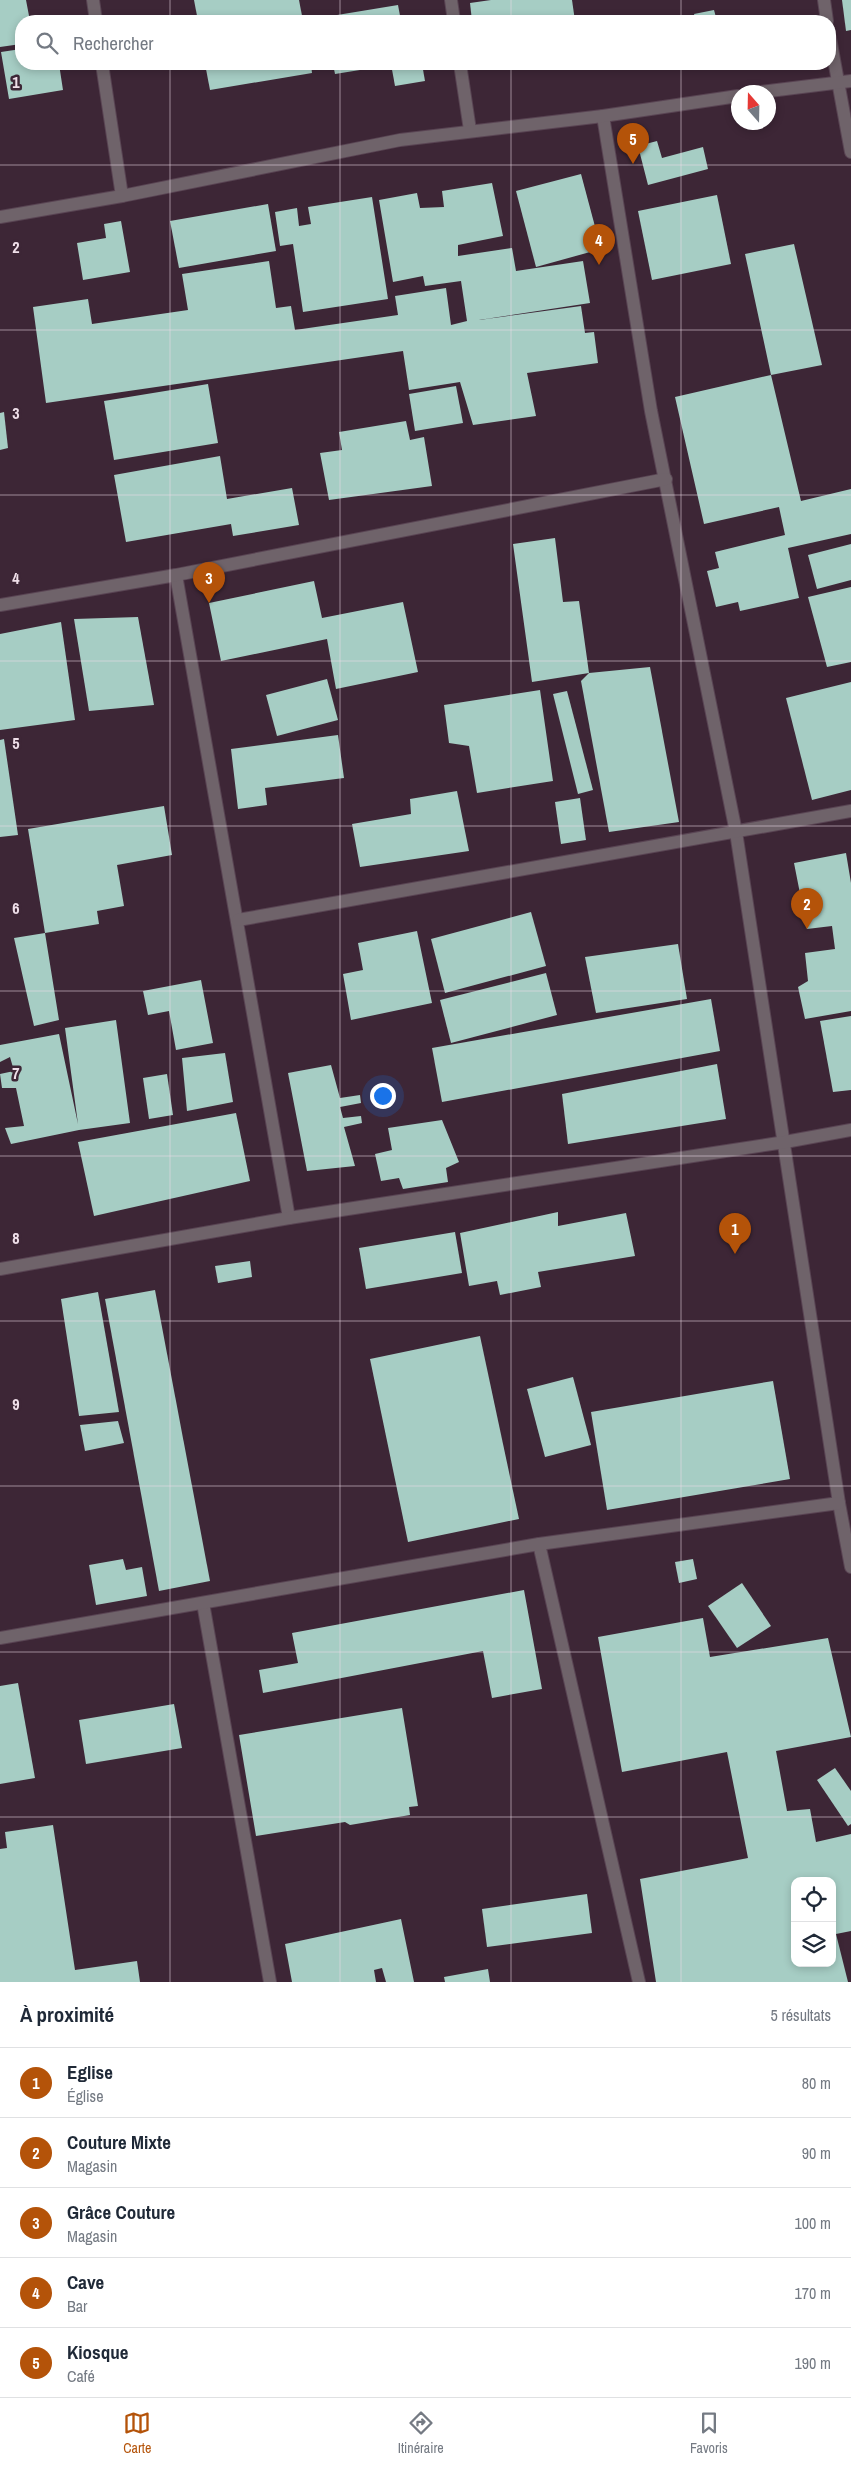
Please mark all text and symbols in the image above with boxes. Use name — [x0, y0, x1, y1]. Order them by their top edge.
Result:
search box — [15, 15, 836, 70]
icon: search — [33, 29, 61, 57]
text: Rechercher — [73, 30, 154, 56]
text: 1 — [12, 71, 20, 93]
north arrow — [731, 85, 776, 130]
pin: 5 — [617, 123, 649, 164]
pin: 4 — [583, 224, 615, 265]
text: 2 — [12, 236, 20, 258]
text: 3 — [12, 402, 20, 424]
pin: 3 — [193, 562, 225, 603]
text: 4 — [12, 567, 20, 589]
text: 5 — [12, 732, 20, 754]
pin: 2 — [791, 888, 823, 929]
text: 6 — [12, 897, 20, 919]
text: 7 — [12, 1062, 20, 1084]
your location — [370, 1083, 396, 1109]
pin: 1 — [719, 1213, 751, 1254]
text: 8 — [12, 1227, 20, 1249]
text: 9 — [12, 1393, 20, 1415]
map controls — [791, 1877, 836, 1967]
button: locate — [791, 1877, 836, 1922]
button: layers — [791, 1922, 836, 1967]
text: À proximité — [20, 2000, 114, 2029]
text: 5 résultats — [770, 2004, 831, 2026]
text: Eglise — [67, 2059, 113, 2085]
text: 1 — [32, 2072, 40, 2094]
text: 80 m — [802, 2072, 831, 2094]
text: Église — [67, 2085, 103, 2107]
text: Couture Mixte — [67, 2129, 171, 2155]
text: 2 — [32, 2142, 40, 2164]
text: 90 m — [802, 2142, 831, 2164]
text: Magasin — [67, 2155, 117, 2177]
text: Grâce Couture — [67, 2199, 175, 2225]
text: 3 — [32, 2212, 40, 2234]
text: 100 m — [795, 2212, 831, 2234]
text: Magasin — [67, 2225, 117, 2247]
text: Cave — [67, 2269, 104, 2295]
text: 4 — [32, 2282, 40, 2304]
text: 170 m — [795, 2282, 831, 2304]
text: Bar — [67, 2295, 87, 2317]
text: Kiosque — [67, 2339, 128, 2365]
text: 5 — [32, 2352, 40, 2374]
text: 190 m — [795, 2352, 831, 2374]
text: Café — [67, 2365, 95, 2387]
tab: Carte — [123, 2409, 151, 2457]
tab: Itinéraire — [398, 2409, 444, 2457]
tab: Favoris — [690, 2409, 728, 2457]

